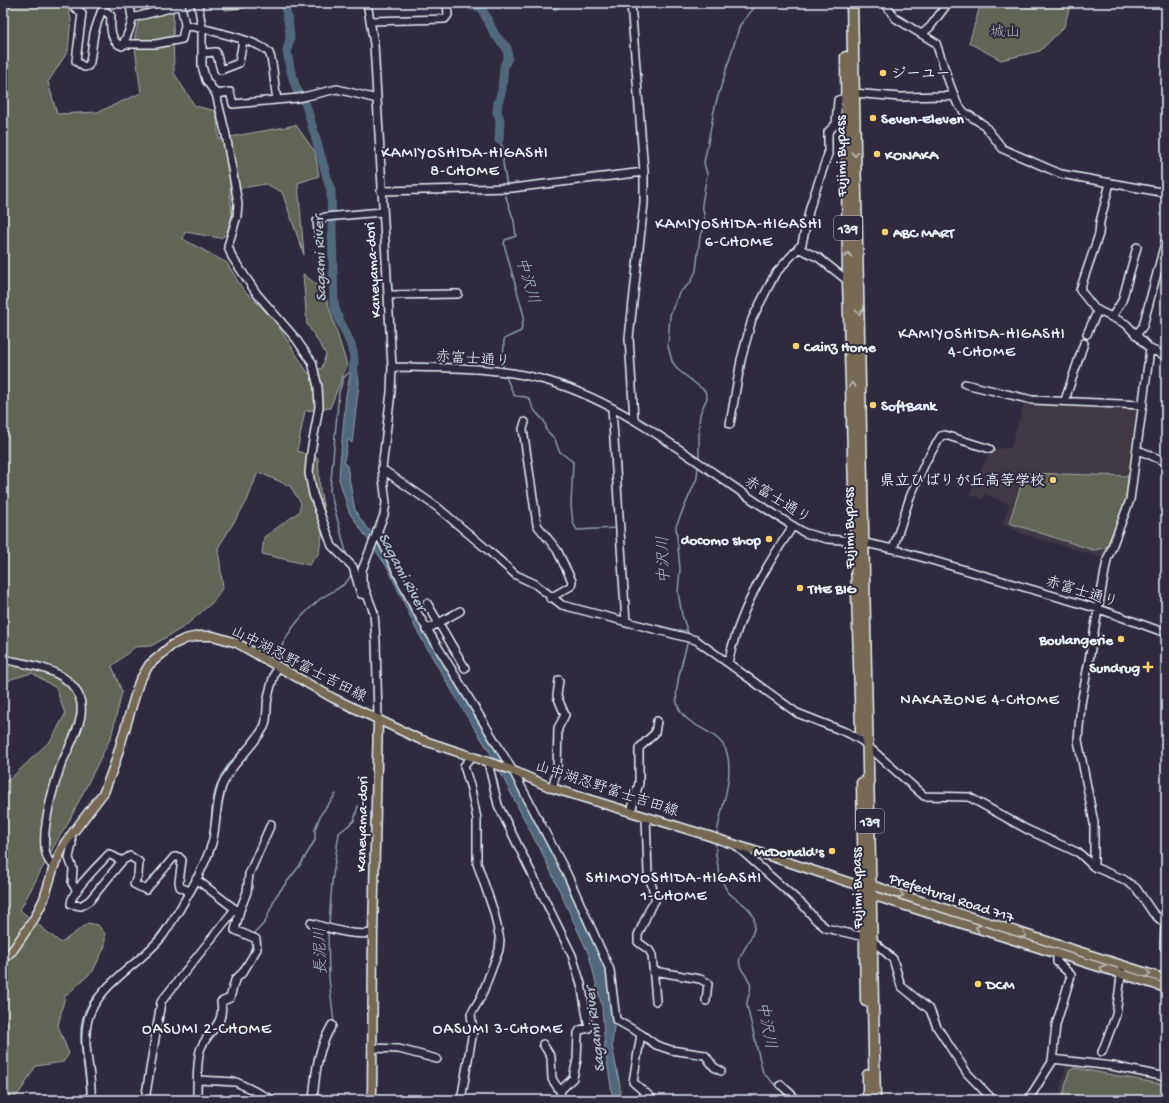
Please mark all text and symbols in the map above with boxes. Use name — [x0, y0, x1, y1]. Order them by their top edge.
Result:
park label: 城山 — [990, 24, 1020, 42]
place label: ジーユー — [891, 66, 950, 84]
marker: ジーユー — [878, 68, 888, 78]
place label: Seven-Eleven — [881, 111, 965, 129]
marker: Seven-Eleven — [868, 113, 878, 123]
street label: Fujimi Bypass — [832, 115, 852, 198]
district label: KAMIYOSHIDA-HIGASHI 8-CHOME — [381, 145, 549, 182]
place label: KONAKA — [884, 147, 939, 165]
marker: KONAKA — [872, 149, 882, 159]
one-way arrow — [851, 151, 859, 157]
water label: Sagami River — [310, 212, 332, 302]
district label: KAMIYOSHIDA-HIGASHI 6-CHOME — [655, 216, 823, 253]
road number: 139 — [834, 216, 862, 240]
street label: Kaneyama-dori — [362, 221, 386, 318]
place label: ABC MART — [892, 225, 955, 243]
marker: ABC MART — [880, 227, 890, 237]
one-way arrow — [844, 252, 852, 258]
water label: 中沢川 — [510, 255, 543, 307]
one-way arrow — [854, 309, 863, 315]
district label: KAMIYOSHIDA-HIGASHI 4-CHOME — [898, 326, 1066, 363]
place label: Cainz Home — [803, 339, 877, 357]
marker: Cainz Home — [791, 341, 801, 351]
street label: 赤富士通り — [435, 347, 511, 372]
one-way arrow — [848, 382, 856, 388]
place label: SoftBank — [881, 398, 939, 416]
marker: SoftBank — [868, 400, 878, 410]
street label: 赤富士通り — [740, 472, 814, 528]
place label: 県立ひばりが丘高等学校 — [880, 472, 1045, 491]
marker: 県立ひばりが丘高等学校 — [1048, 475, 1058, 485]
street label: Fujimi Bypass — [840, 487, 860, 570]
water label: Sagami River — [372, 530, 431, 618]
place label: docomo shop — [681, 532, 762, 550]
marker: docomo shop — [764, 534, 774, 544]
water label: 中沢川 — [653, 536, 676, 584]
street label: 赤富士通り — [1043, 572, 1120, 612]
place label: THE BIG — [807, 581, 858, 599]
marker: THE BIG — [795, 583, 805, 593]
street label: 山中湖忍野富士吉田線 — [227, 622, 369, 707]
place label: Boulangerie — [1038, 632, 1114, 650]
marker: Boulangerie — [1116, 634, 1126, 644]
place label: Sundrug — [1089, 660, 1140, 678]
marker: Sundrug — [1143, 662, 1153, 672]
district label: NAKAZONE 4-CHOME — [900, 692, 1060, 711]
street label: 山中湖忍野富士吉田線 — [532, 757, 681, 822]
street label: Kaneyama-dori — [353, 776, 373, 872]
road number: 139 — [856, 809, 884, 833]
place label: McDonald's — [754, 844, 825, 862]
marker: McDonald's — [827, 846, 837, 856]
street label: Fujimi Bypass — [848, 847, 868, 930]
district label: SHIMOYOSHIDA-HIGASHI 1-CHOME — [586, 870, 762, 907]
street label: Prefectural Road 717 — [886, 870, 1017, 928]
one-way arrow — [897, 890, 904, 899]
one-way arrow — [975, 924, 982, 933]
water label: 長泥川 — [311, 927, 333, 975]
one-way arrow — [1021, 930, 1028, 939]
one-way arrow — [1099, 964, 1106, 973]
one-way arrow — [1145, 969, 1152, 978]
place label: DCM — [984, 977, 1015, 995]
marker: DCM — [973, 979, 983, 989]
water label: Sagami River — [581, 983, 611, 1073]
water label: 中沢川 — [751, 1000, 780, 1051]
district label: OASUMI 2-CHOME — [142, 1021, 272, 1040]
district label: OASUMI 3-CHOME — [433, 1021, 563, 1040]

